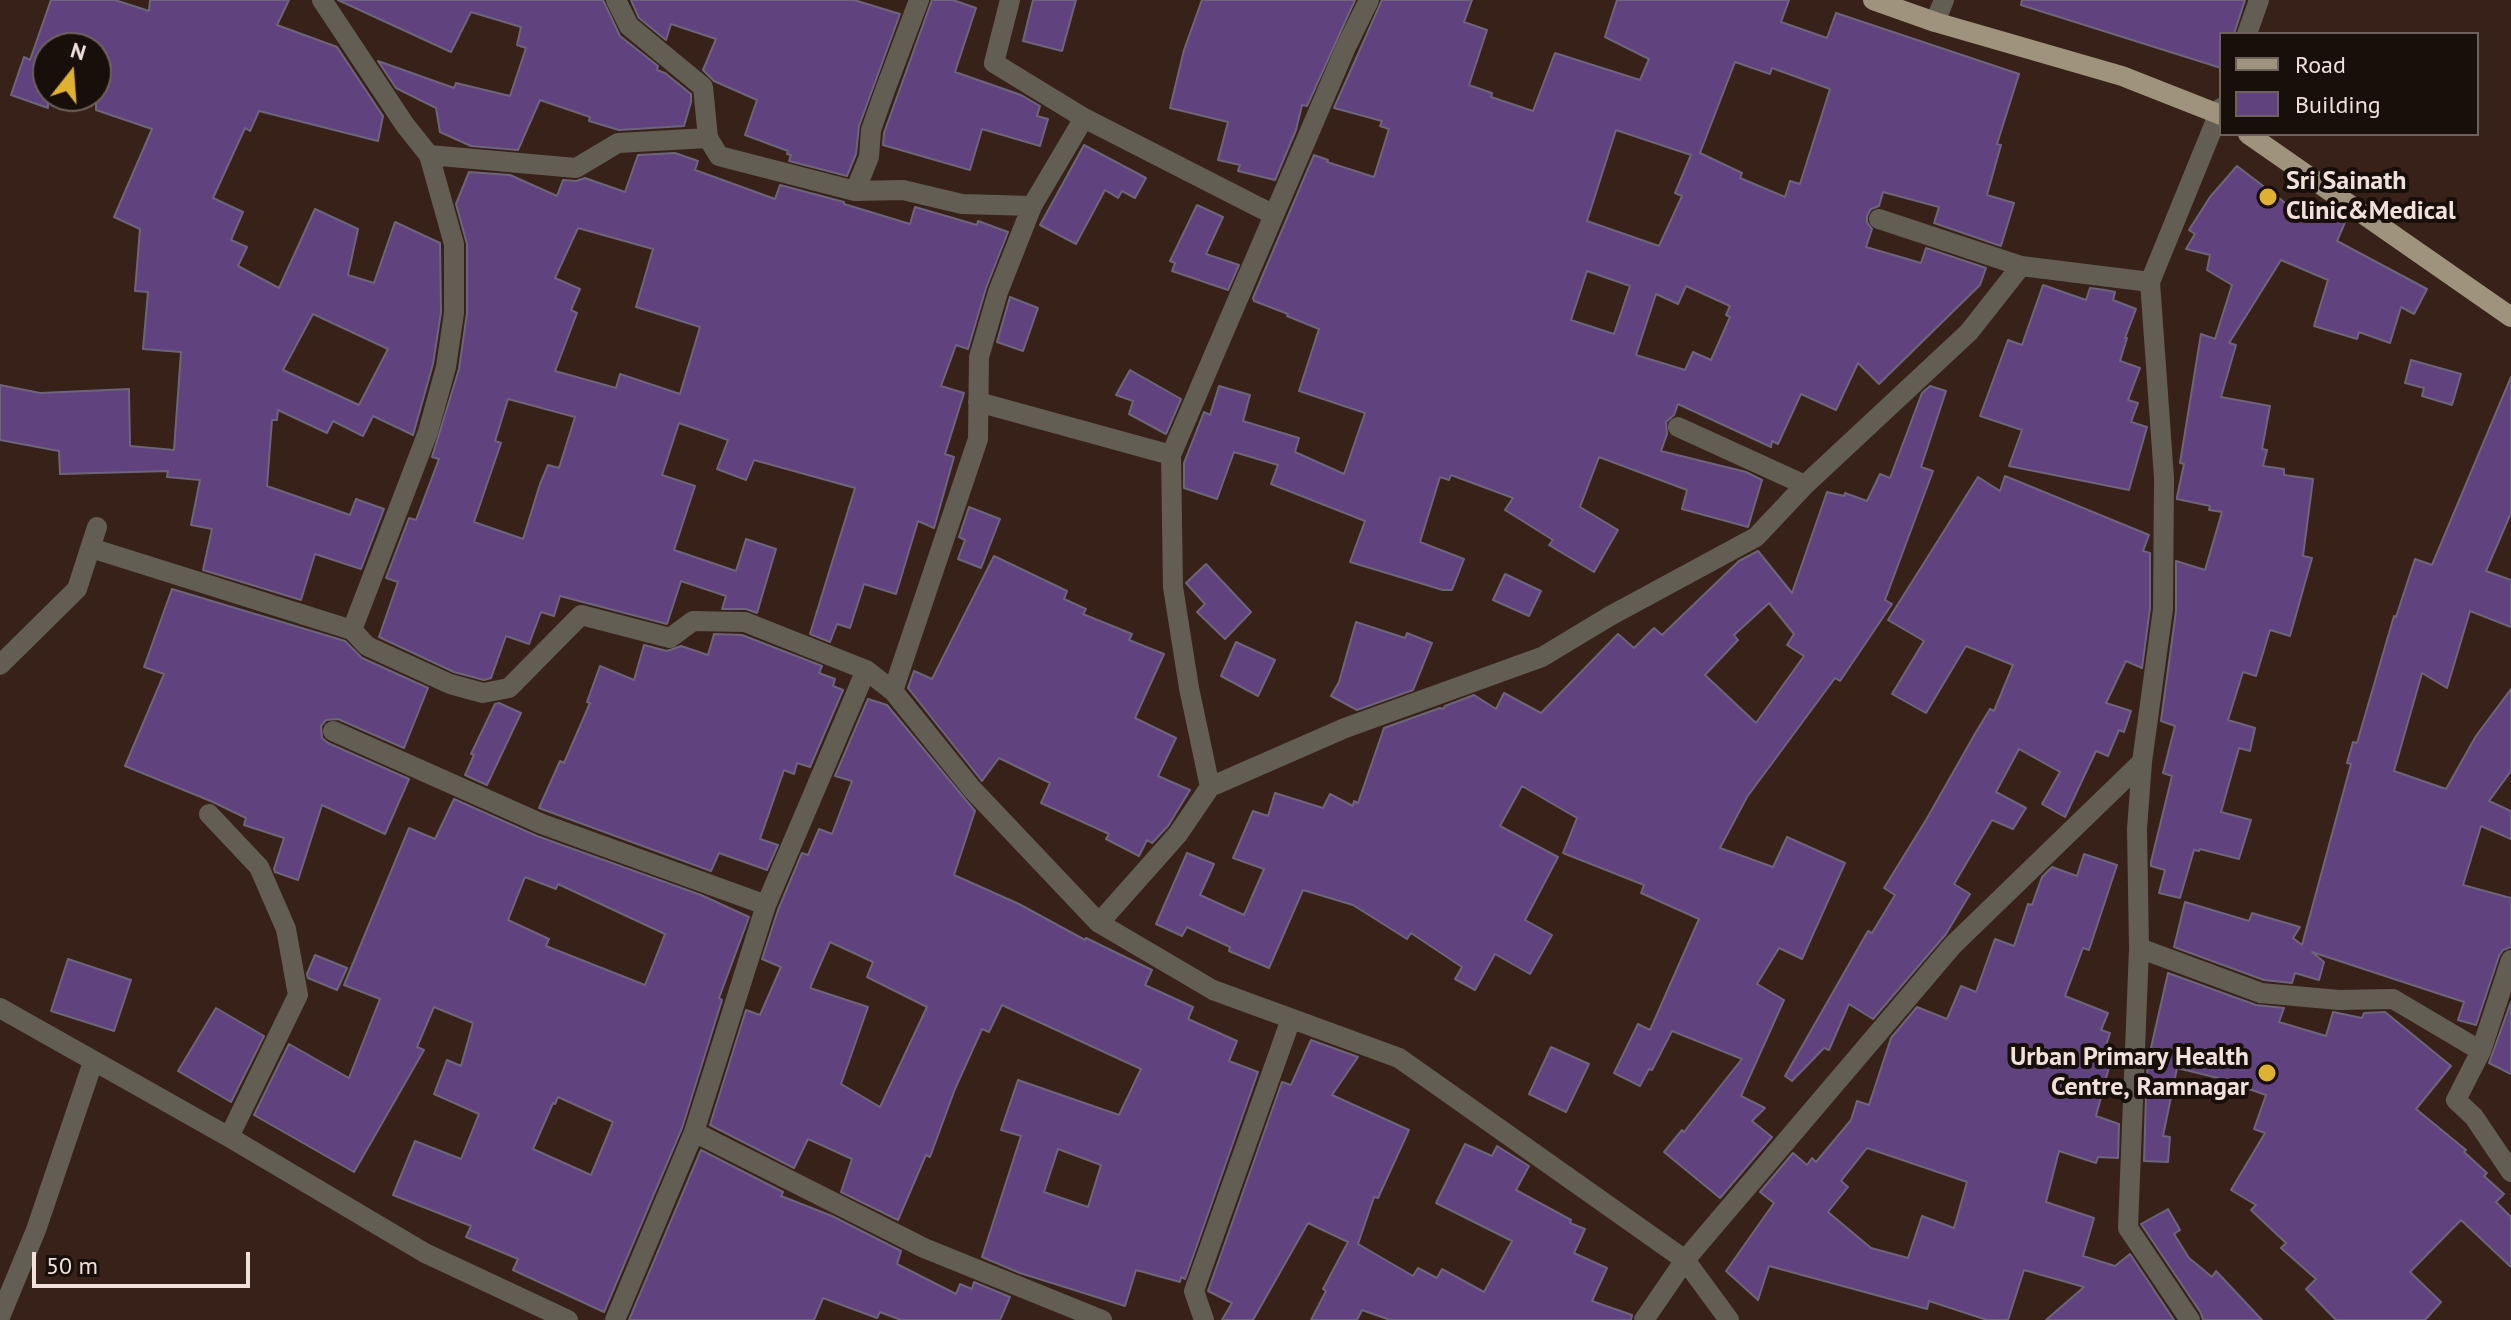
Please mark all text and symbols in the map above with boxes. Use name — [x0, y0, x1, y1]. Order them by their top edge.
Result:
north arrow — [32, 32, 112, 112]
legend — [2219, 32, 2479, 136]
text: N — [67, 35, 89, 66]
text: Road — [2295, 49, 2346, 80]
text: Building — [2295, 89, 2381, 120]
place label: Sri Sainath Clinic&Medical — [2286, 166, 2456, 228]
marker: Sri Sainath Clinic&Medical — [2257, 186, 2279, 208]
place label: Urban Primary Health Centre, Ramnagar — [2010, 1042, 2249, 1104]
marker: Urban Primary Health Centre, Ramnagar — [2256, 1062, 2278, 1084]
scale bar — [36, 1236, 254, 1286]
text: 50 m — [46, 1250, 98, 1281]

